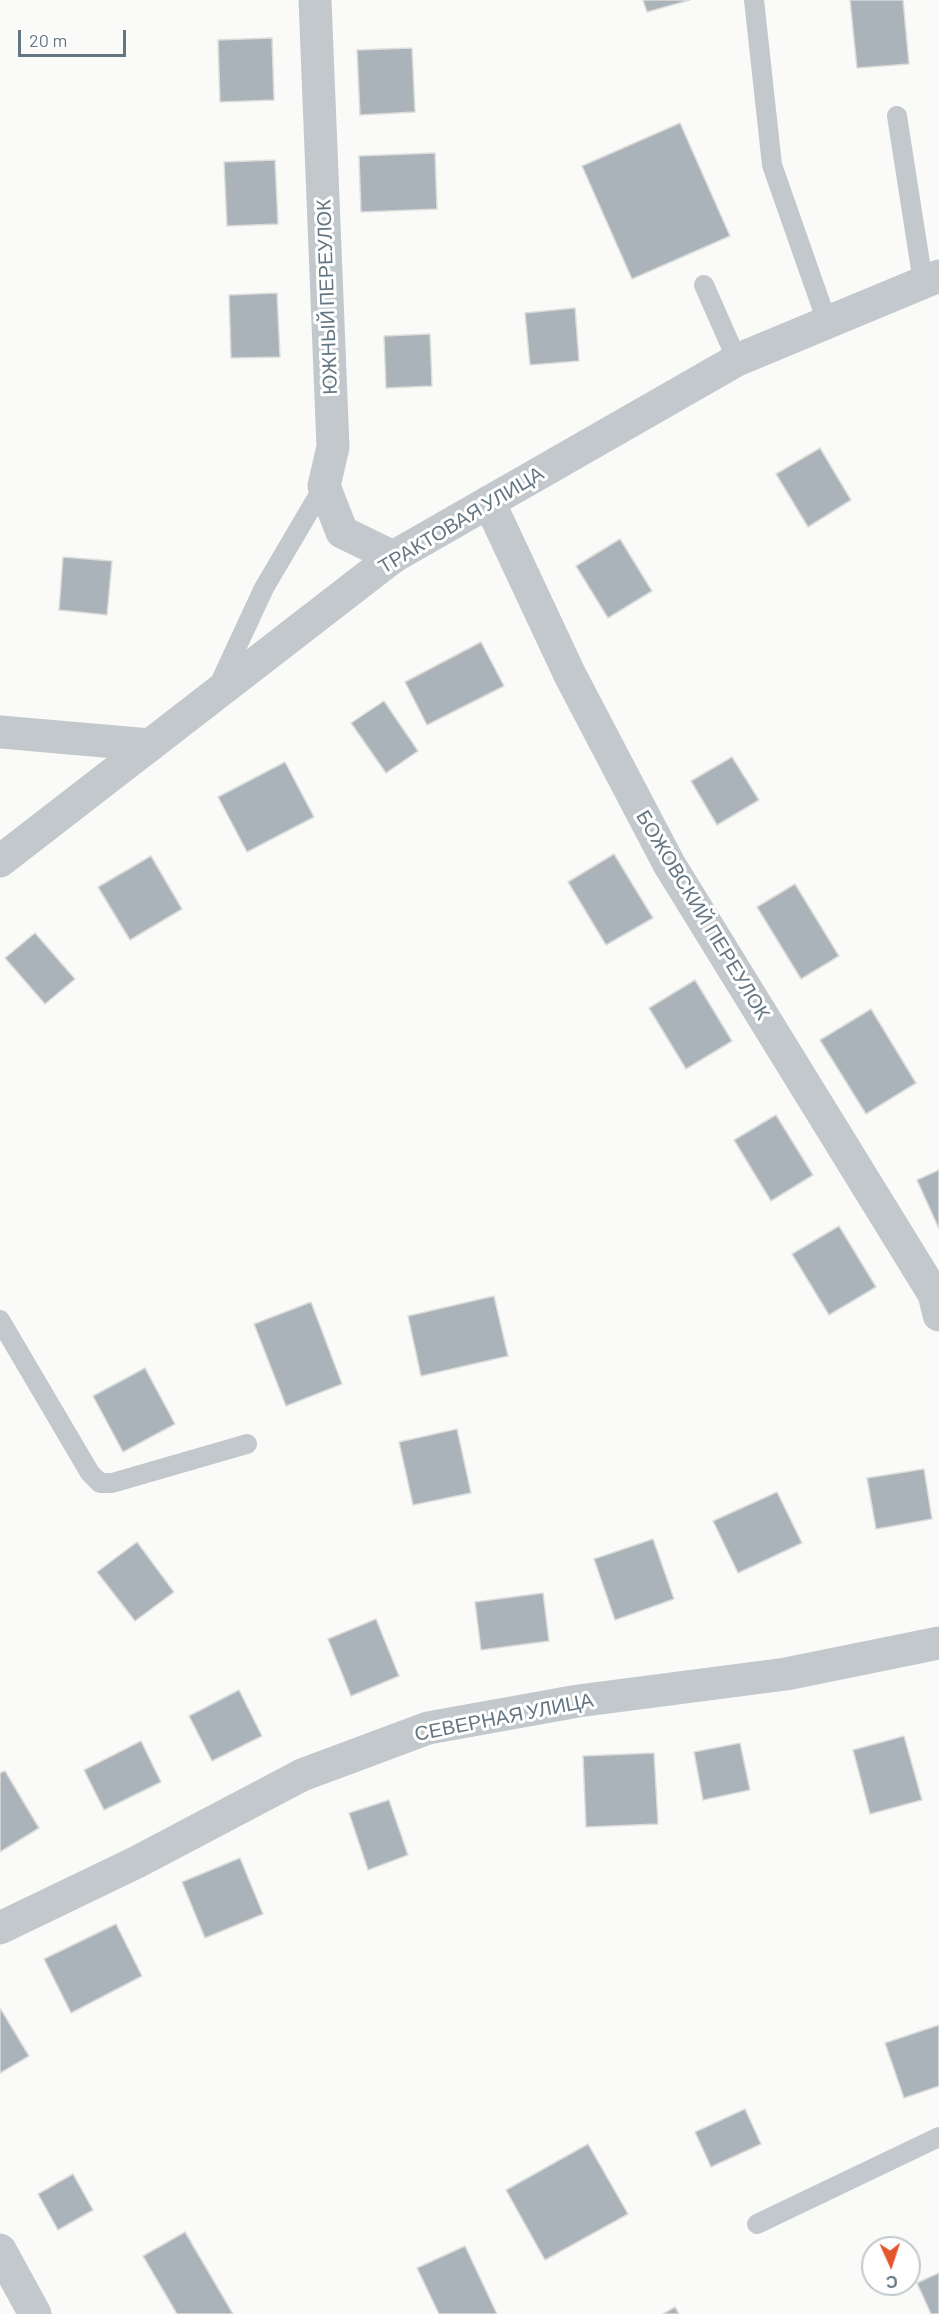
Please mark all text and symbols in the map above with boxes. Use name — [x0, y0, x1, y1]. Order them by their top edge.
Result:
scale bar — [21, 18, 129, 56]
text: 20 m — [29, 29, 67, 51]
street label: ЮЖНЫЙ ПЕРЕУЛОК — [312, 199, 342, 395]
street label: ТРАКТОВАЯ УЛИЦА — [374, 461, 548, 579]
street label: БОЖОВСКИЙ ПЕРЕУЛОК — [631, 806, 775, 1024]
street label: СЕВЕРНАЯ УЛИЦА — [413, 1688, 595, 1746]
north arrow — [861, 2236, 921, 2296]
text: С — [886, 2273, 898, 2292]

